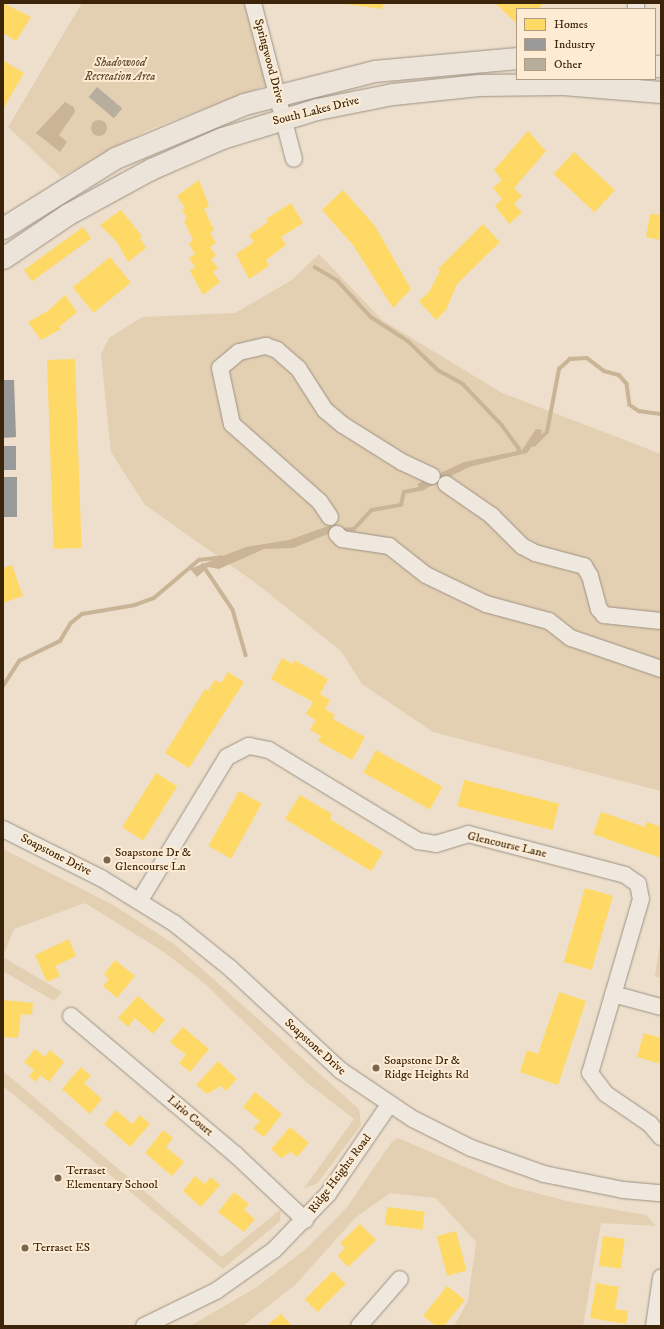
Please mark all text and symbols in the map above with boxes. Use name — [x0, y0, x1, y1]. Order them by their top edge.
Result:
legend — [516, 8, 656, 80]
street label: Springwood Drive — [251, 17, 287, 105]
text: Homes — [554, 17, 588, 32]
text: Industry — [554, 37, 595, 52]
park label: Shadowood Recreation Area — [85, 56, 155, 84]
text: Other — [554, 57, 582, 72]
street label: South Lakes Drive — [271, 93, 361, 129]
street label: Glencourse Lane — [466, 829, 548, 861]
street label: Soapstone Drive — [18, 831, 94, 879]
place label: Soapstone Dr & Glencourse Ln — [115, 846, 191, 874]
marker: Soapstone Dr & Glencourse Ln — [102, 855, 112, 865]
street label: Soapstone Drive — [281, 1016, 349, 1078]
place label: Soapstone Dr & Ridge Heights Rd — [384, 1054, 469, 1082]
marker: Soapstone Dr & Ridge Heights Rd — [371, 1063, 381, 1073]
street label: Lirio Court — [164, 1093, 216, 1139]
street label: Ridge Heights Road — [305, 1131, 375, 1217]
place label: Terraset Elementary School — [66, 1164, 158, 1192]
marker: Terraset Elementary School — [53, 1173, 63, 1183]
place label: Terraset ES — [33, 1241, 90, 1255]
marker: Terraset ES — [20, 1243, 30, 1253]

